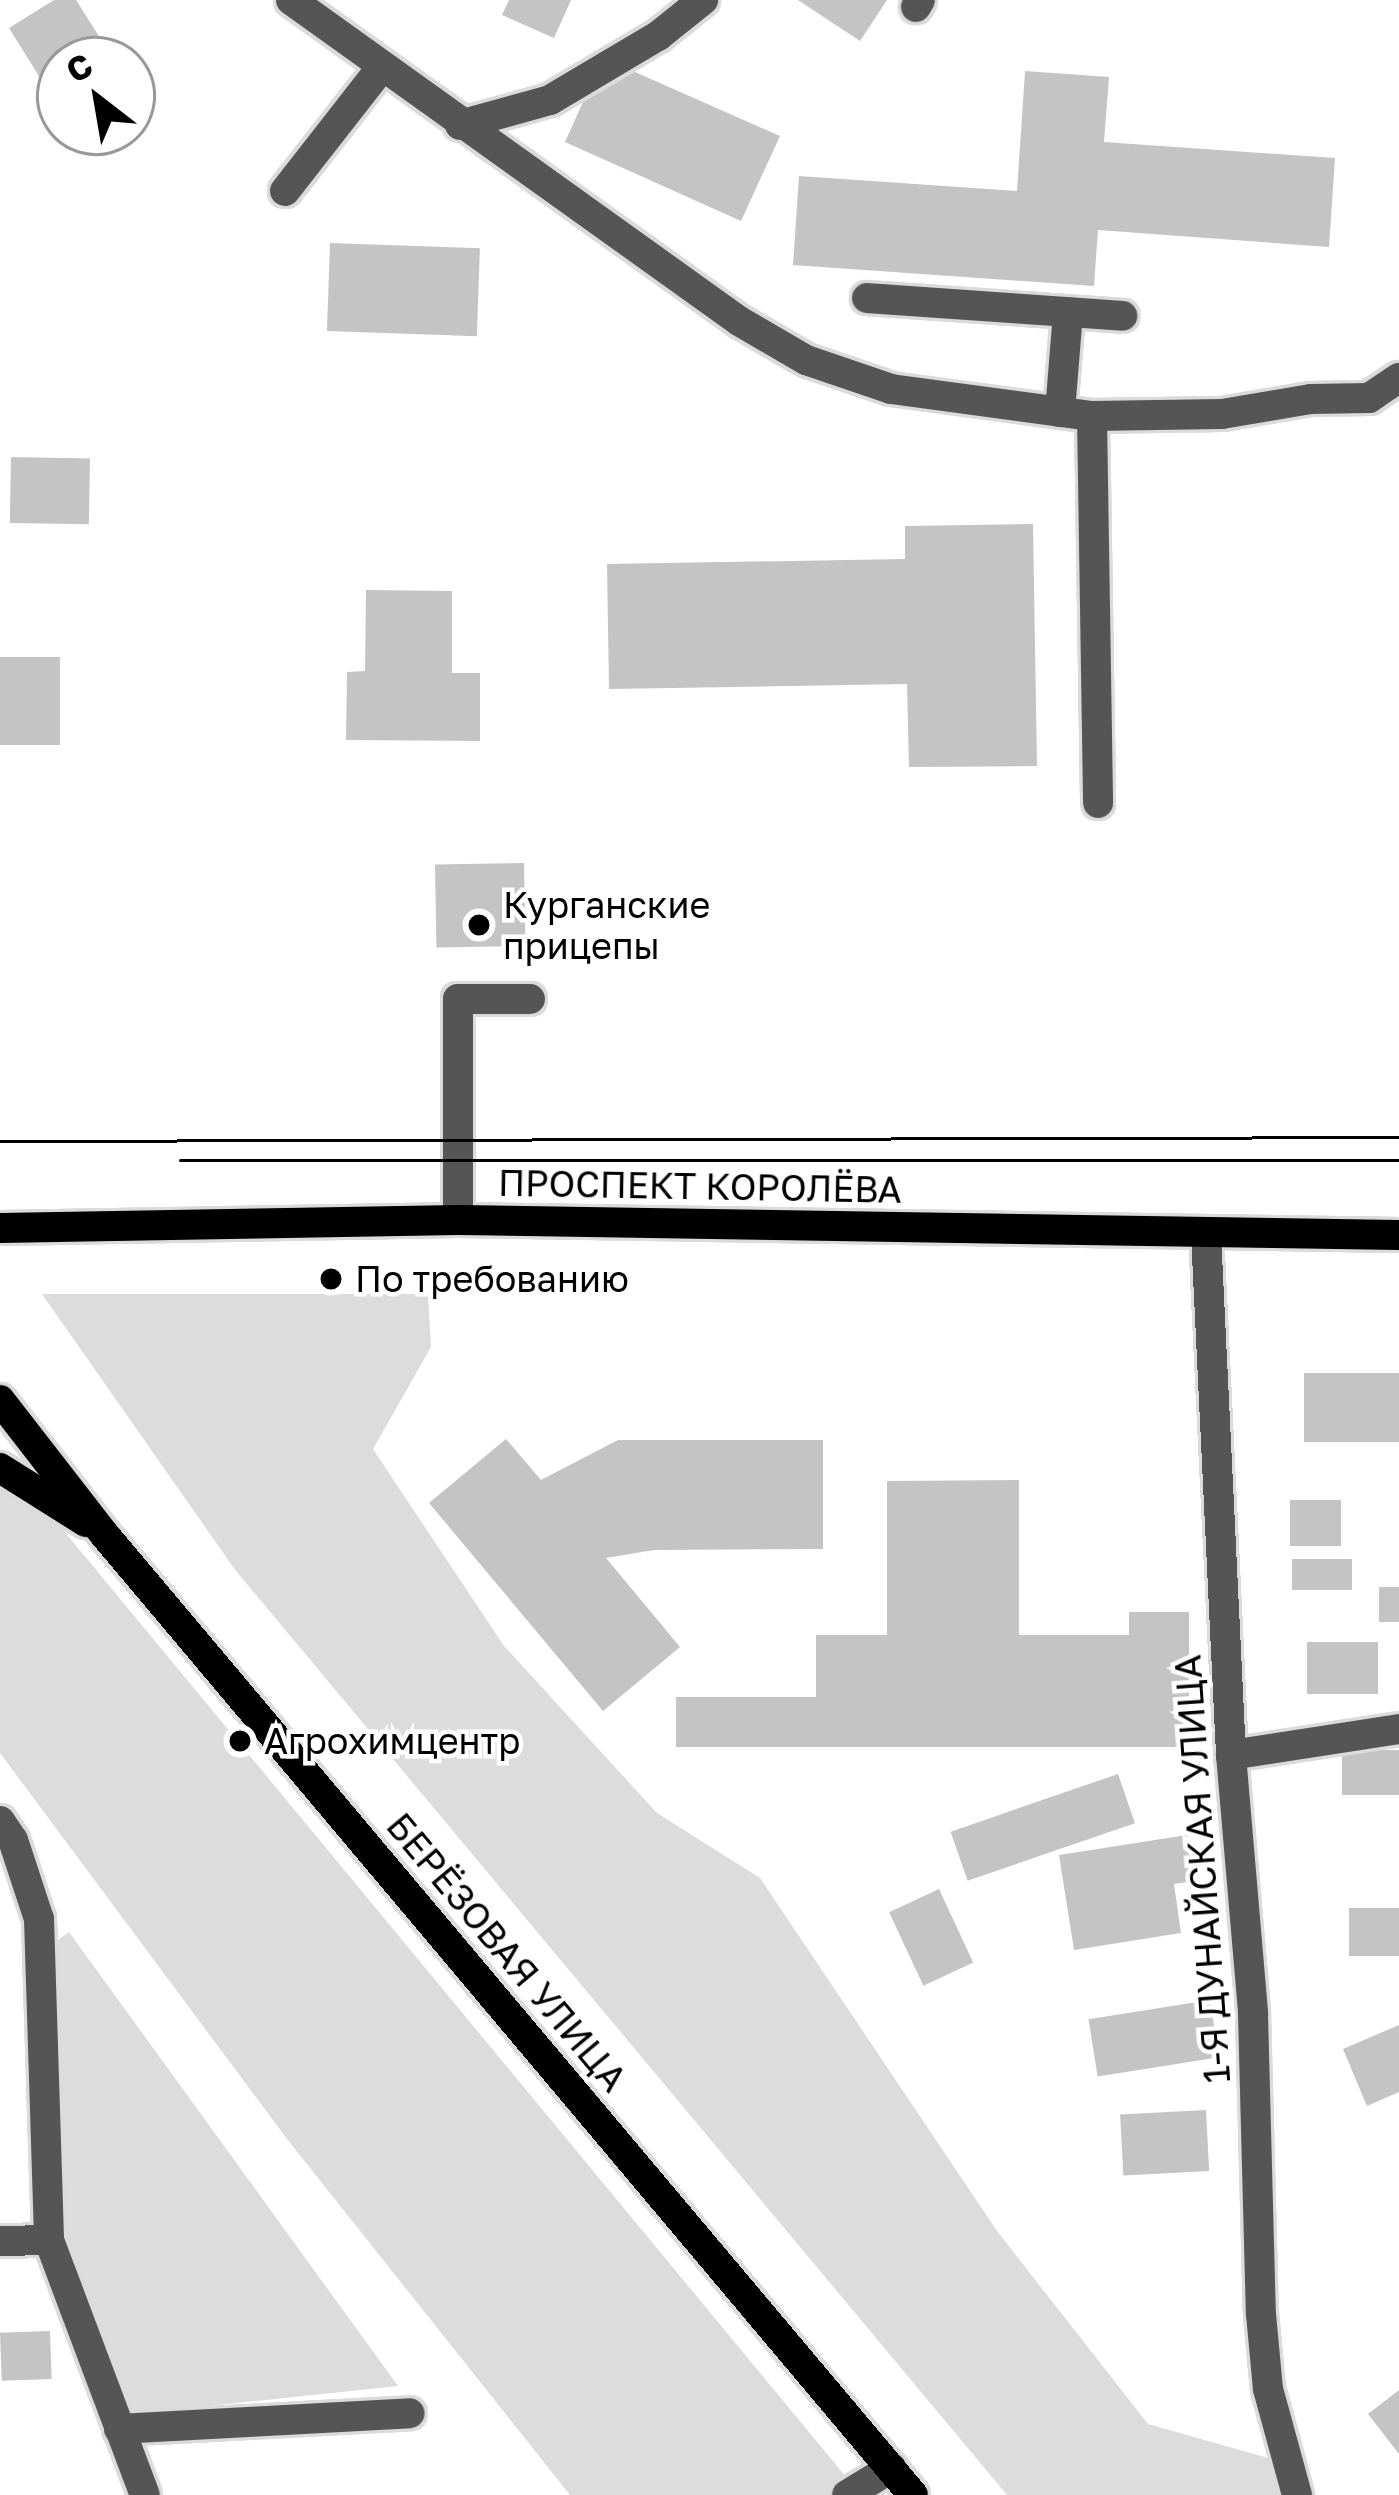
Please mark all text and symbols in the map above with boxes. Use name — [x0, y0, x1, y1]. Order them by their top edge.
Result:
north arrow — [36, 36, 156, 156]
text: С — [59, 45, 99, 90]
place label: Курганские прицепы — [503, 882, 710, 967]
marker: Курганские прицепы — [466, 912, 492, 938]
street label: ПРОСПЕКТ КОРОЛЁВА — [498, 1161, 902, 1211]
place label: По требованию — [355, 1257, 629, 1301]
marker: По требованию — [318, 1266, 344, 1292]
street label: 1-Я ДУНАЙСКАЯ УЛИЦА — [1165, 1653, 1239, 2085]
place label: Агрохимцентр — [264, 1719, 520, 1763]
marker: Агрохимцентр — [227, 1728, 253, 1754]
street label: БЕРЁЗОВАЯ УЛИЦА — [378, 1804, 636, 2100]

